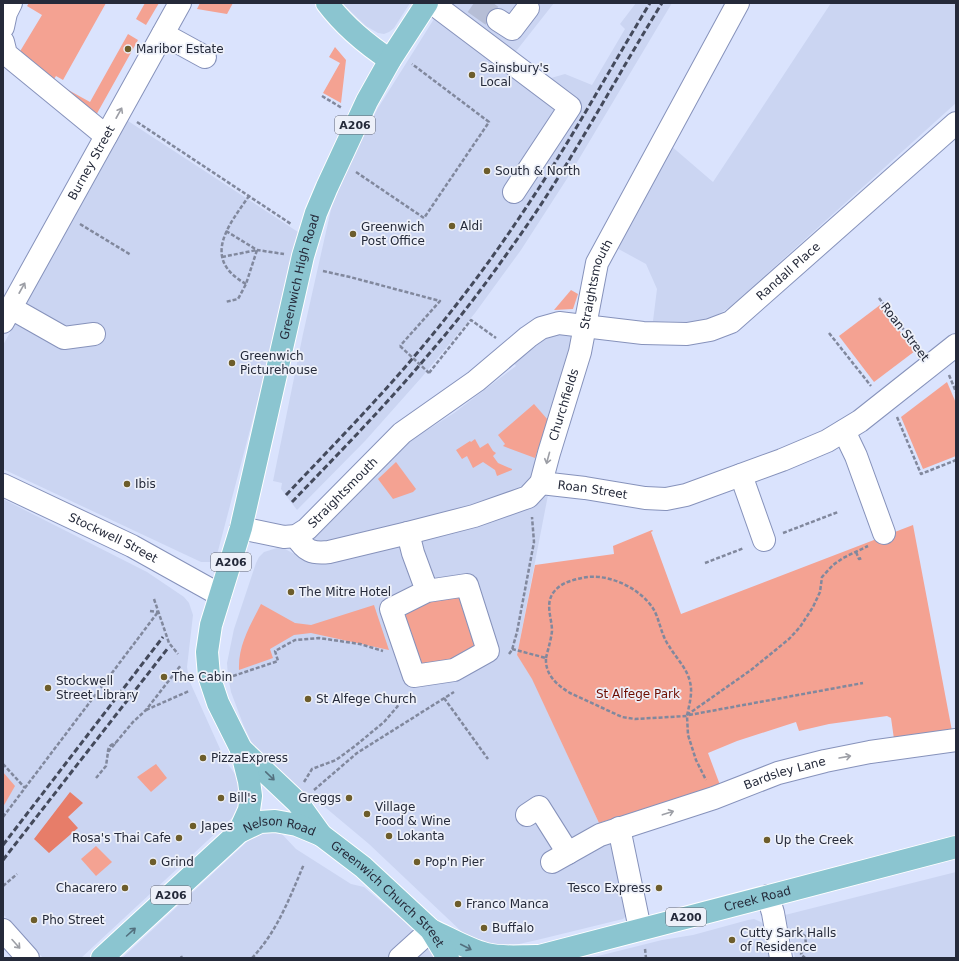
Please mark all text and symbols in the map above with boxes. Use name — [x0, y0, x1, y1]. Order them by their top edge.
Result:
place label: Maribor Estate — [136, 42, 224, 56]
marker: Maribor Estate — [123, 44, 133, 54]
place label: Sainsbury's Local — [480, 61, 549, 89]
marker: Sainsbury's Local — [467, 70, 477, 80]
one-way arrow — [116, 107, 124, 119]
road number: A206 — [335, 116, 375, 134]
street label: Burney Street — [65, 123, 118, 203]
place label: South & North — [495, 164, 580, 178]
marker: South & North — [482, 166, 492, 176]
street label: Greenwich High Road — [277, 212, 322, 341]
place label: Aldi — [460, 219, 483, 233]
place label: Greenwich Post Office — [361, 220, 425, 248]
marker: Aldi — [447, 221, 457, 231]
marker: Greenwich Post Office — [348, 229, 358, 239]
street label: Straightsmouth — [577, 237, 615, 331]
street label: Randall Place — [753, 239, 823, 303]
one-way arrow — [19, 282, 26, 294]
street label: Roan Street — [878, 300, 932, 364]
place label: Greenwich Picturehouse — [240, 349, 317, 377]
marker: Greenwich Picturehouse — [227, 358, 237, 368]
street label: Churchfields — [546, 367, 581, 443]
one-way arrow — [543, 451, 551, 464]
street label: Straightsmouth — [305, 455, 381, 531]
place label: Ibis — [135, 477, 156, 491]
street label: Roan Street — [557, 478, 629, 502]
marker: Ibis — [122, 479, 132, 489]
street label: Stockwell Street — [66, 510, 160, 566]
road number: A206 — [211, 553, 251, 571]
place label: The Mitre Hotel — [298, 585, 391, 599]
marker: The Mitre Hotel — [286, 587, 296, 597]
place label: The Cabin — [171, 670, 232, 684]
marker: The Cabin — [159, 672, 169, 682]
place label: Stockwell Street Library — [56, 674, 138, 702]
marker: Stockwell Street Library — [43, 683, 53, 693]
park label: St Alfege Park — [596, 687, 680, 701]
place label: St Alfege Church — [316, 692, 417, 706]
marker: St Alfege Church — [303, 694, 313, 704]
place label: PizzaExpress — [211, 751, 288, 765]
marker: PizzaExpress — [198, 753, 208, 763]
one-way arrow — [838, 753, 851, 761]
street label: Bardsley Lane — [742, 754, 827, 793]
one-way arrow — [264, 771, 275, 780]
place label: Bill's — [229, 791, 257, 805]
place label: Greggs — [298, 791, 341, 805]
marker: Bill's — [216, 793, 226, 803]
marker: Greggs — [344, 793, 354, 803]
place label: Village Food & Wine — [375, 800, 451, 828]
marker: Village Food & Wine — [362, 809, 372, 819]
one-way arrow — [662, 809, 675, 816]
street label: Nelson Road — [241, 814, 318, 839]
place label: Japes — [200, 819, 233, 833]
marker: Japes — [188, 821, 198, 831]
place label: Lokanta — [397, 829, 445, 843]
place label: Rosa's Thai Cafe — [72, 831, 171, 845]
marker: Lokanta — [384, 831, 394, 841]
marker: Rosa's Thai Cafe — [174, 833, 184, 843]
place label: Up the Creek — [775, 833, 854, 847]
marker: Up the Creek — [762, 835, 772, 845]
street label: Greenwich Church Street — [328, 838, 447, 950]
place label: Grind — [161, 855, 194, 869]
place label: Pop'n Pier — [425, 855, 484, 869]
marker: Grind — [148, 857, 158, 867]
marker: Pop'n Pier — [412, 857, 422, 867]
place label: Chacarero — [56, 881, 117, 895]
place label: Tesco Express — [566, 881, 651, 895]
marker: Chacarero — [120, 883, 130, 893]
marker: Tesco Express — [654, 883, 664, 893]
street label: Creek Road — [722, 884, 792, 914]
road number: A206 — [151, 886, 191, 904]
place label: Franco Manca — [466, 897, 549, 911]
marker: Franco Manca — [453, 899, 463, 909]
road number: A200 — [666, 908, 706, 926]
place label: Pho Street — [42, 913, 105, 927]
marker: Pho Street — [29, 915, 39, 925]
place label: Buffalo — [492, 921, 534, 935]
marker: Buffalo — [479, 923, 489, 933]
place label: Cutty Sark Halls of Residence — [740, 926, 836, 954]
one-way arrow — [126, 927, 136, 936]
marker: Cutty Sark Halls of Residence — [727, 935, 737, 945]
one-way arrow — [11, 939, 20, 949]
one-way arrow — [460, 944, 472, 951]

